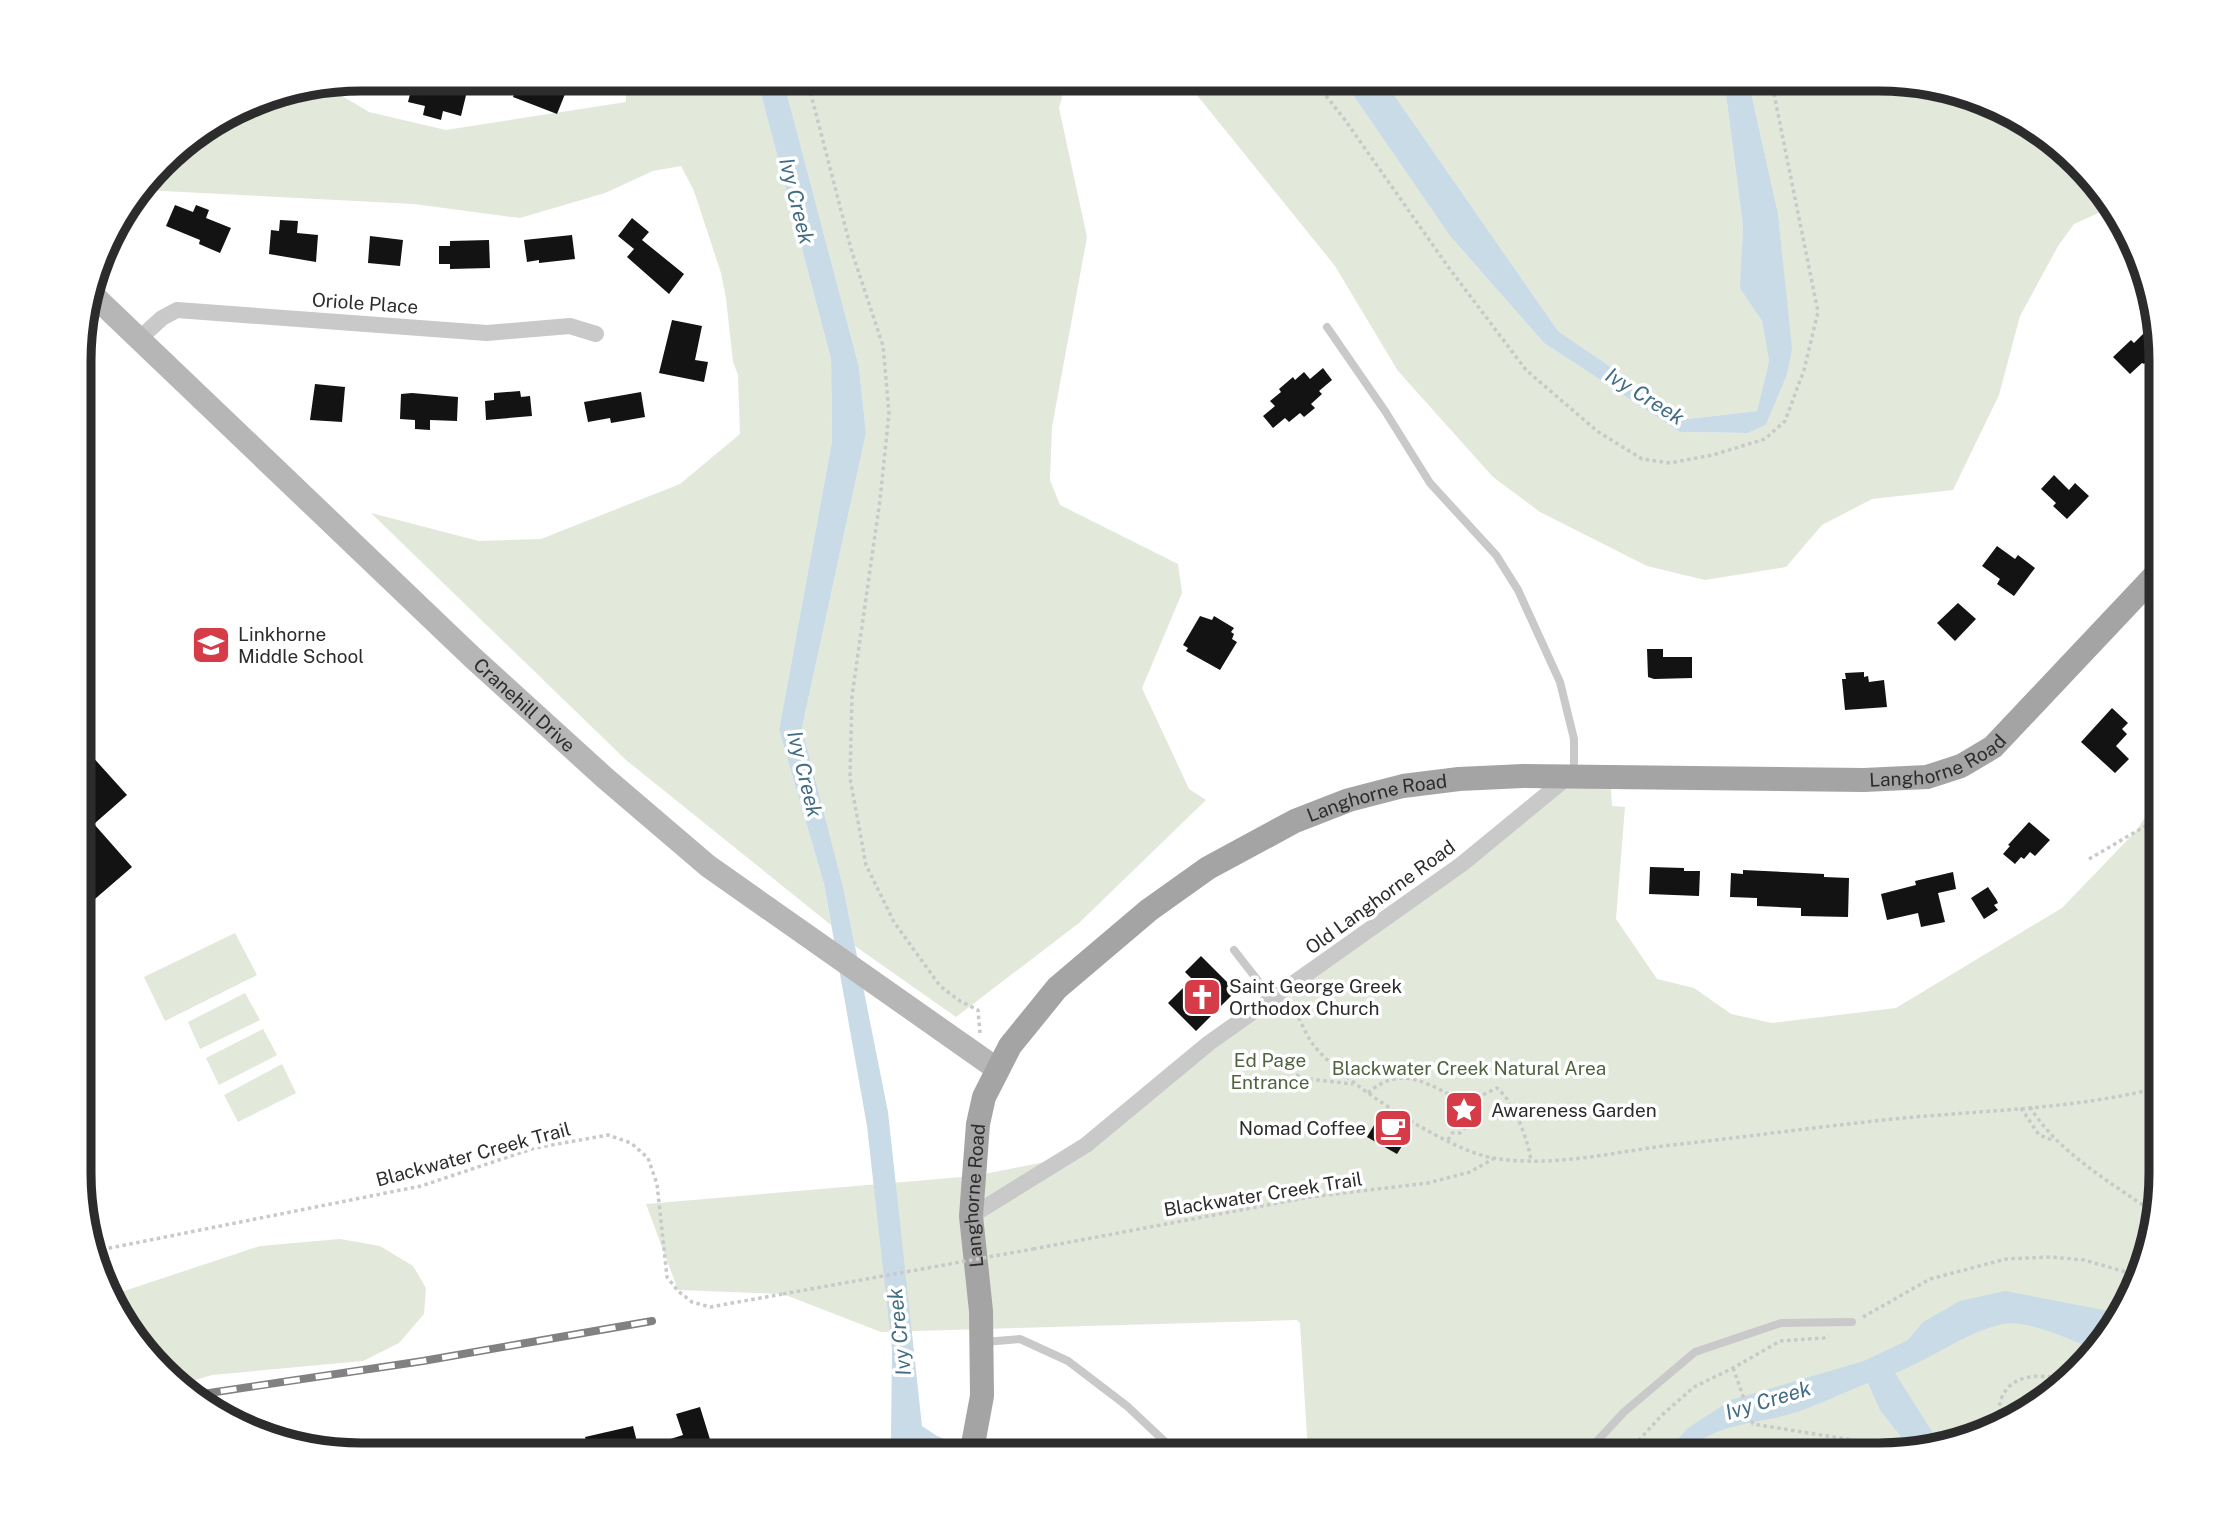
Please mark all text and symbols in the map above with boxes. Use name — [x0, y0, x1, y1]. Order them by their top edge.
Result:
water label: Ivy Creek — [774, 155, 820, 247]
street label: Oriole Place — [311, 288, 419, 318]
water label: Ivy Creek — [1601, 362, 1689, 430]
place label: Linkhorne Middle School — [238, 623, 364, 667]
school or university icon: Linkhorne Middle School — [190, 624, 232, 666]
street label: Cranehill Drive — [469, 653, 580, 757]
water label: Ivy Creek — [782, 728, 828, 820]
street label: Langhorne Road — [1869, 730, 2010, 791]
street label: Langhorne Road — [1304, 770, 1448, 826]
street label: Old Langhorne Road — [1301, 835, 1459, 959]
place label: Saint George Greek Orthodox Church — [1229, 975, 1403, 1019]
church icon: Saint George Greek Orthodox Church — [1181, 976, 1223, 1018]
park label: Ed Page Entrance — [1230, 1049, 1310, 1093]
park label: Blackwater Creek Natural Area — [1332, 1057, 1606, 1079]
place icon: Awareness Garden — [1443, 1089, 1485, 1131]
place label: Awareness Garden — [1491, 1099, 1657, 1121]
cafe icon: Nomad Coffee — [1372, 1107, 1414, 1149]
street label: Blackwater Creek Trail — [373, 1117, 573, 1191]
place label: Nomad Coffee — [1239, 1117, 1366, 1139]
street label: Langhorne Road — [960, 1123, 989, 1269]
street label: Blackwater Creek Trail — [1162, 1167, 1364, 1221]
water label: Ivy Creek — [882, 1286, 916, 1377]
water label: Ivy Creek — [1722, 1375, 1814, 1425]

